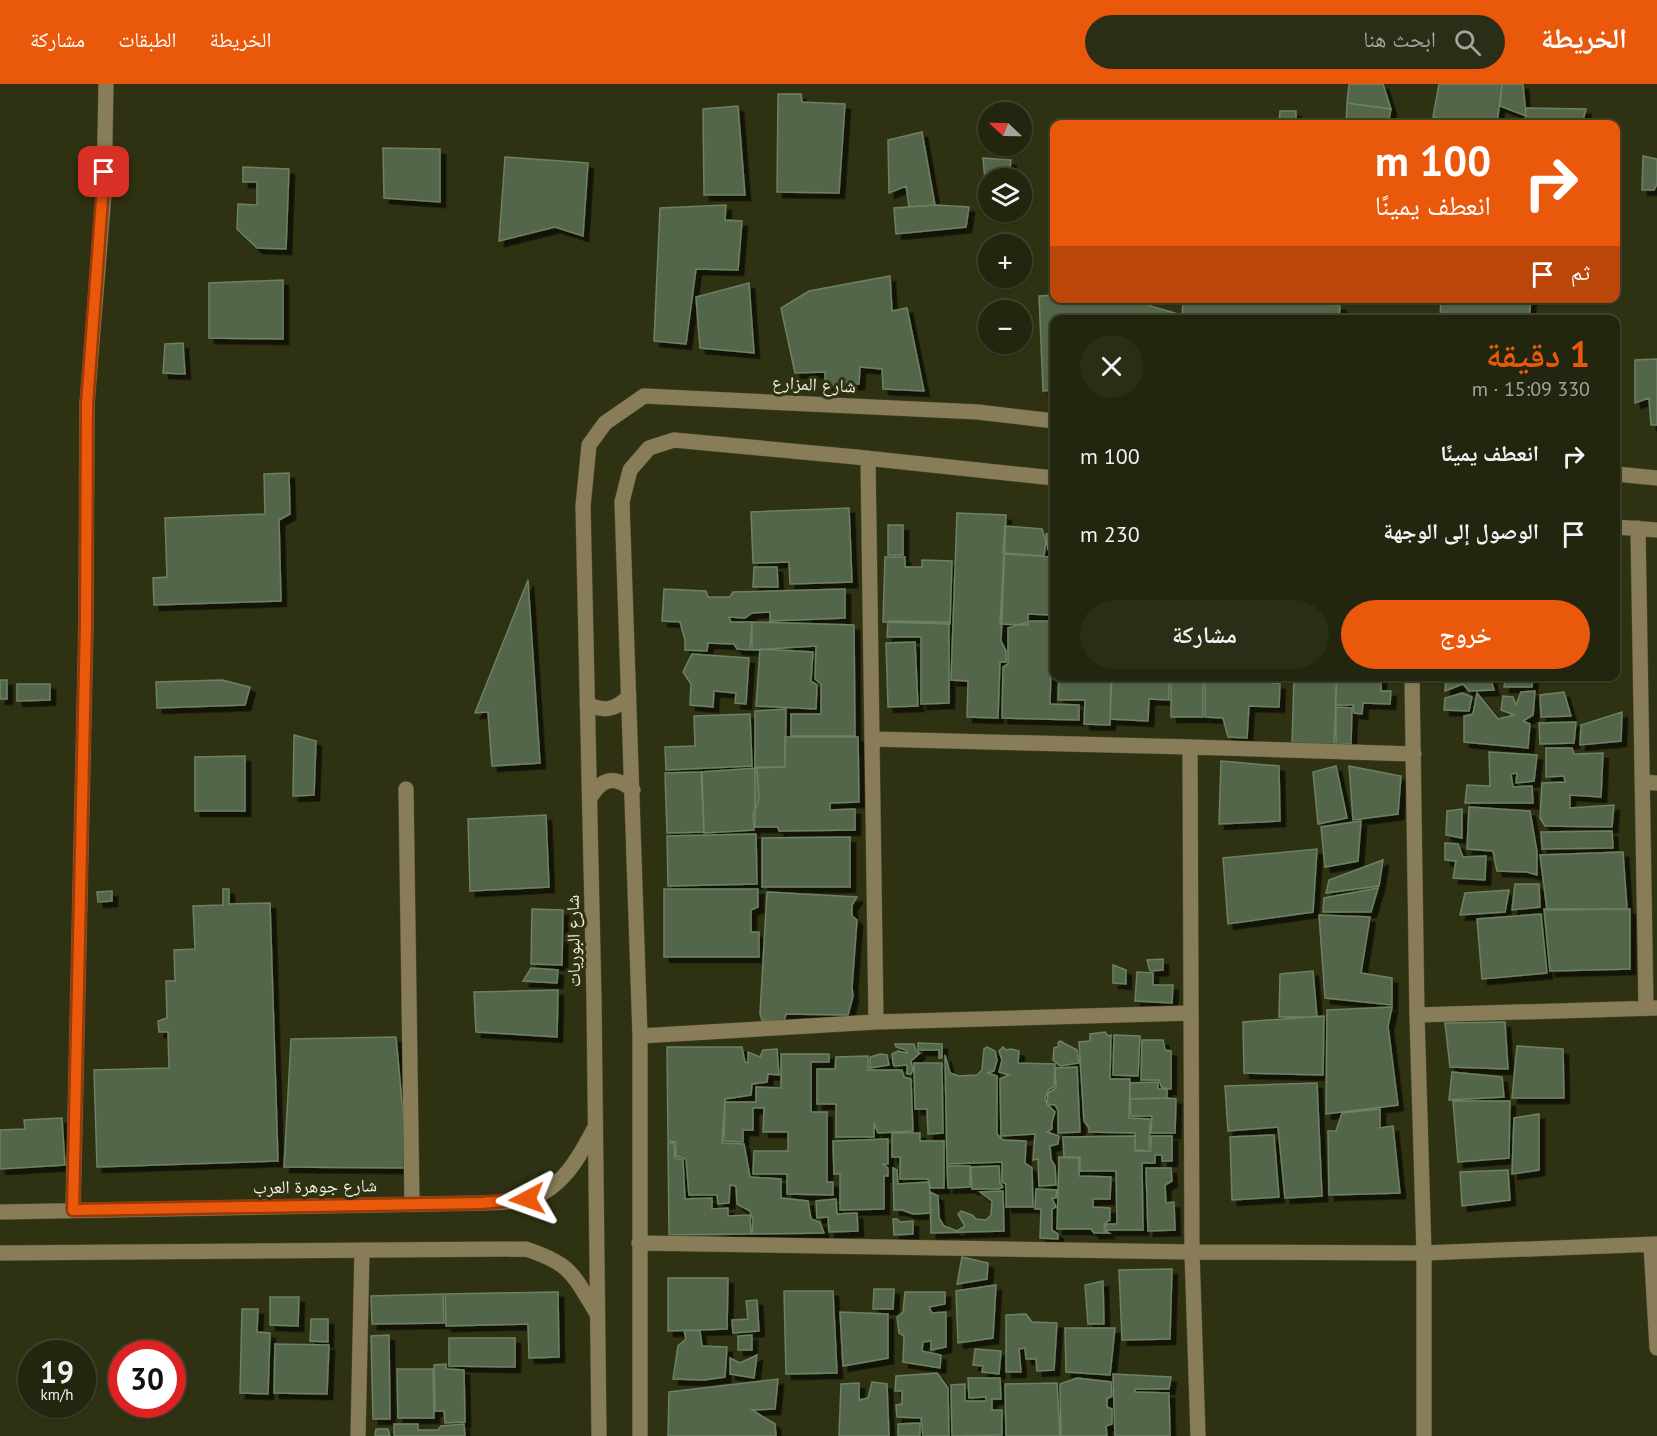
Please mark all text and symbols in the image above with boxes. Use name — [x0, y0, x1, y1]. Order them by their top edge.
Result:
search box — [1085, 15, 1505, 69]
text: الخريطة — [1541, 19, 1627, 56]
text: ابحث هنا — [1363, 25, 1436, 53]
text: مشاركة — [30, 26, 85, 53]
text: الطبقات — [118, 26, 177, 53]
text: الخريطة — [210, 26, 271, 53]
icon: search — [1451, 26, 1484, 59]
north arrow — [978, 102, 1032, 156]
map controls — [978, 102, 1032, 354]
text: 100 m — [1375, 133, 1491, 188]
icon: right — [1512, 144, 1590, 222]
pin — [78, 146, 129, 197]
icon: arrive — [87, 155, 120, 188]
button: layers — [978, 168, 1032, 222]
text: انعطف يمينًا — [1375, 188, 1491, 222]
button: + — [978, 234, 1032, 288]
icon: arrive — [1526, 258, 1559, 291]
text: ثم — [1571, 258, 1590, 286]
button: − — [978, 300, 1032, 354]
text: 1 دقيقة — [1486, 330, 1590, 377]
button: close — [1080, 335, 1143, 398]
street label: شارع المزارع — [771, 370, 857, 398]
text: 330 m · 15:09 — [1472, 376, 1590, 402]
text: انعطف يمينًا — [1440, 439, 1539, 467]
icon: right — [1557, 440, 1590, 473]
text: 100 m — [1080, 442, 1140, 470]
text: الوصول إلى الوجهة — [1383, 517, 1539, 545]
icon: arrive — [1557, 518, 1590, 551]
text: 230 m — [1080, 520, 1140, 548]
button: مشاركة — [1080, 600, 1329, 669]
button: خروج — [1341, 600, 1590, 669]
street label: شارع البوريات — [561, 895, 585, 987]
position arrow — [495, 1167, 559, 1231]
street label: شارع جوهرة العرب — [253, 1173, 377, 1199]
speed limit sign: 30 — [108, 1340, 186, 1418]
text: 19 — [40, 1352, 74, 1391]
text: km/h — [41, 1385, 73, 1404]

